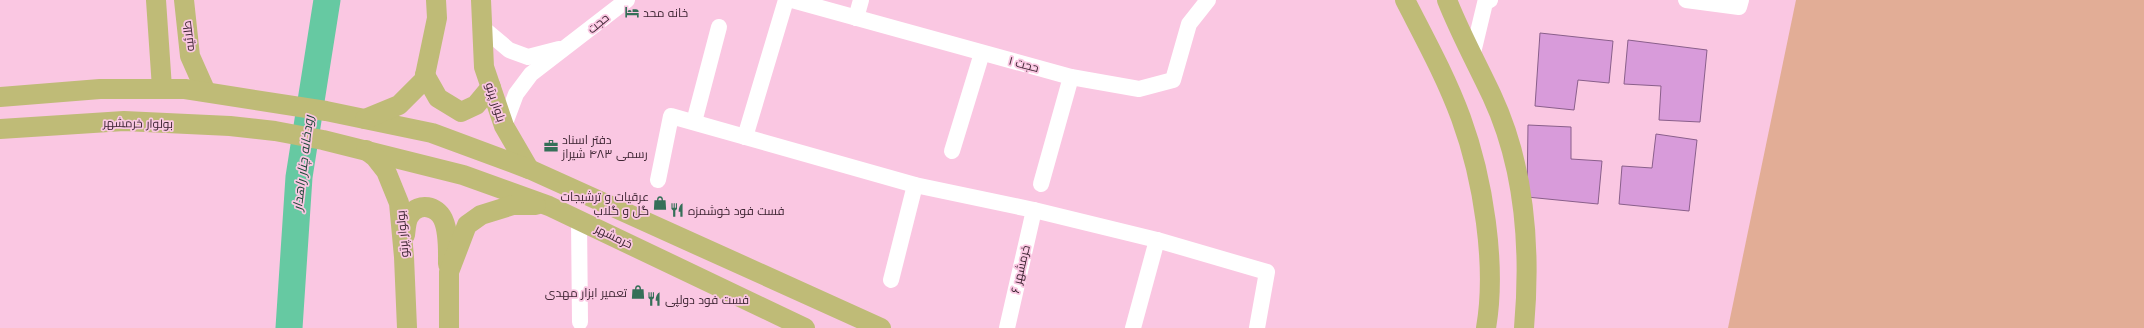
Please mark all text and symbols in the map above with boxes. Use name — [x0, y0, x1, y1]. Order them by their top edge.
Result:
hotel icon: خانه محد — [624, 4, 640, 20]
place label: خانه محد — [643, 5, 688, 20]
street label: حجت — [584, 10, 612, 36]
street label: طلائیه — [179, 20, 197, 52]
street label: حجت ۱ — [1007, 53, 1041, 75]
street label: بلوار پرتو — [481, 80, 509, 124]
water label: رودخانه چنار راهدار — [289, 113, 317, 213]
street label: بولوار خرمشهر — [102, 115, 173, 131]
place label: دفتر اسناد رسمی ۴۸۳ شیراز — [561, 132, 648, 161]
office icon: دفتر اسناد رسمی ۴۸۳ شیراز — [543, 138, 559, 154]
place label: عرقیات و ترشیجات گل و گلاب — [561, 189, 649, 218]
shop icon: عرقیات و ترشیجات گل و گلاب — [652, 195, 668, 211]
restaurant icon: فست فود خوشمزه — [669, 202, 685, 218]
place label: فست فود خوشمزه — [688, 203, 785, 218]
street label: بولوار پرتو — [392, 210, 414, 258]
street label: خرمشهر — [592, 220, 635, 251]
street label: خرمشهر ۶ — [1007, 243, 1033, 295]
shop icon: تعمیر ابزار مهدی — [630, 284, 646, 300]
place label: تعمیر ابزار مهدی — [545, 285, 628, 300]
restaurant icon: فست فود دولپی — [646, 291, 662, 307]
place label: فست فود دولپی — [665, 292, 749, 308]

